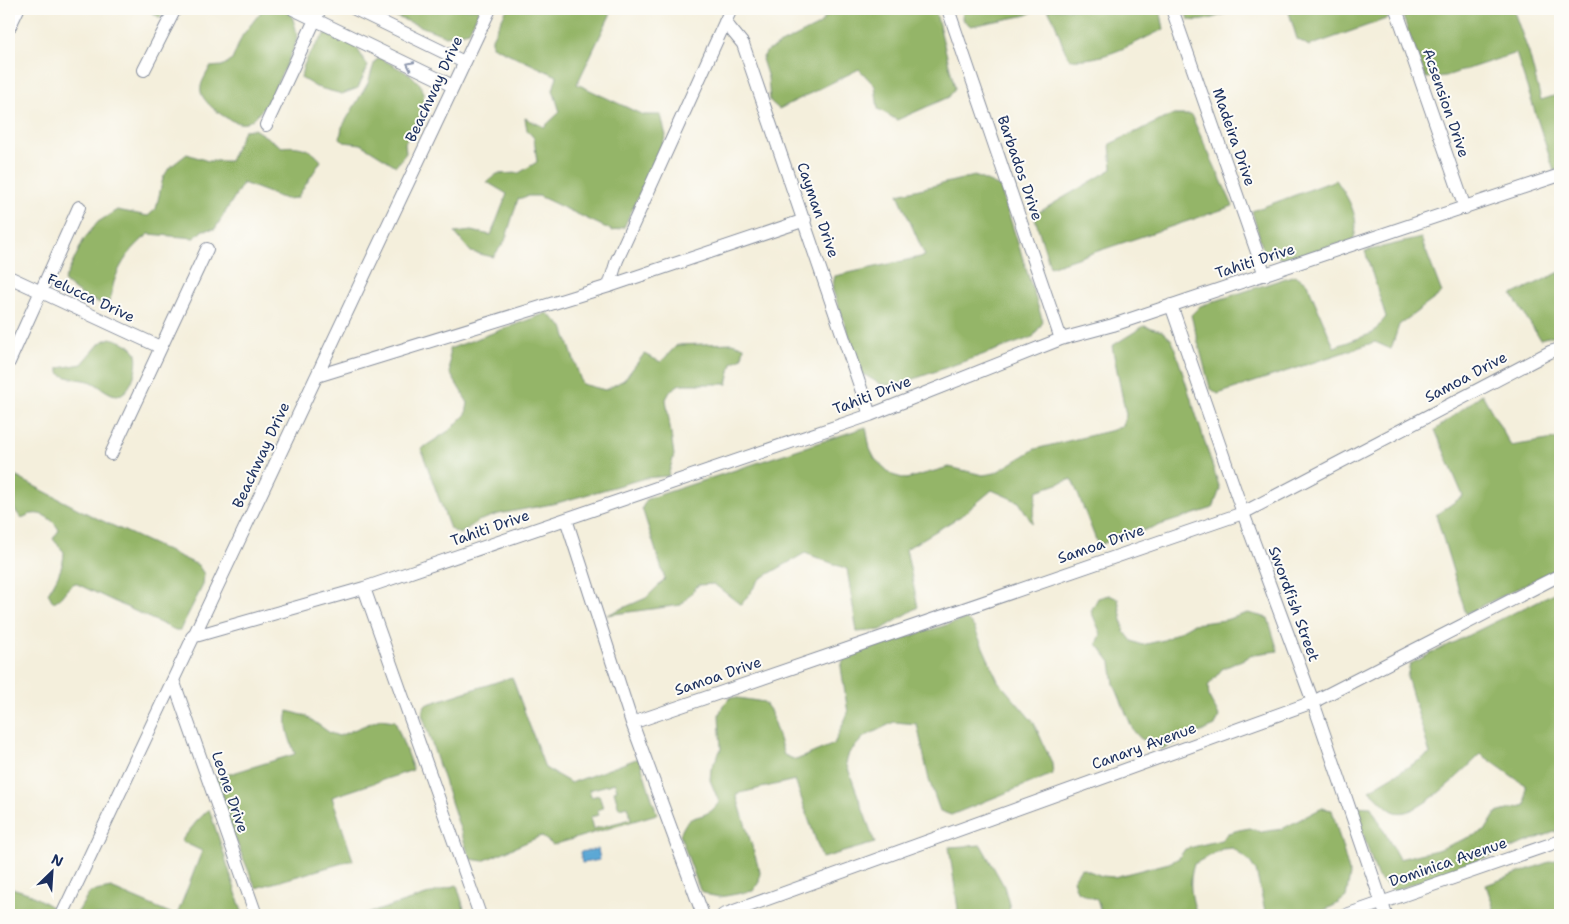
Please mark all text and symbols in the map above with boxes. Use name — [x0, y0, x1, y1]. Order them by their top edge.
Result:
street label: Beachway Drive — [401, 33, 467, 145]
street label: Acsension Drive — [1418, 46, 1474, 160]
one-way arrow — [406, 61, 415, 71]
street label: Madeira Drive — [1208, 85, 1260, 189]
street label: Barbados Drive — [993, 113, 1047, 223]
street label: Cayman Drive — [792, 159, 844, 261]
street label: Tahiti Drive — [1213, 239, 1297, 283]
street label: Felucca Drive — [44, 269, 138, 327]
street label: Samoa Drive — [1421, 347, 1511, 407]
street label: Tahiti Drive — [830, 371, 914, 419]
street label: Beachway Drive — [228, 399, 294, 511]
street label: Tahiti Drive — [448, 505, 532, 551]
street label: Samoa Drive — [1055, 520, 1147, 568]
street label: Swordfish Street — [1264, 544, 1324, 664]
street label: Samoa Drive — [672, 652, 764, 700]
street label: Canary Avenue — [1089, 718, 1199, 774]
street label: Leone Drive — [207, 749, 253, 835]
street label: Dominica Avenue — [1386, 832, 1510, 892]
north arrow — [28, 846, 78, 896]
text: N — [49, 850, 66, 871]

